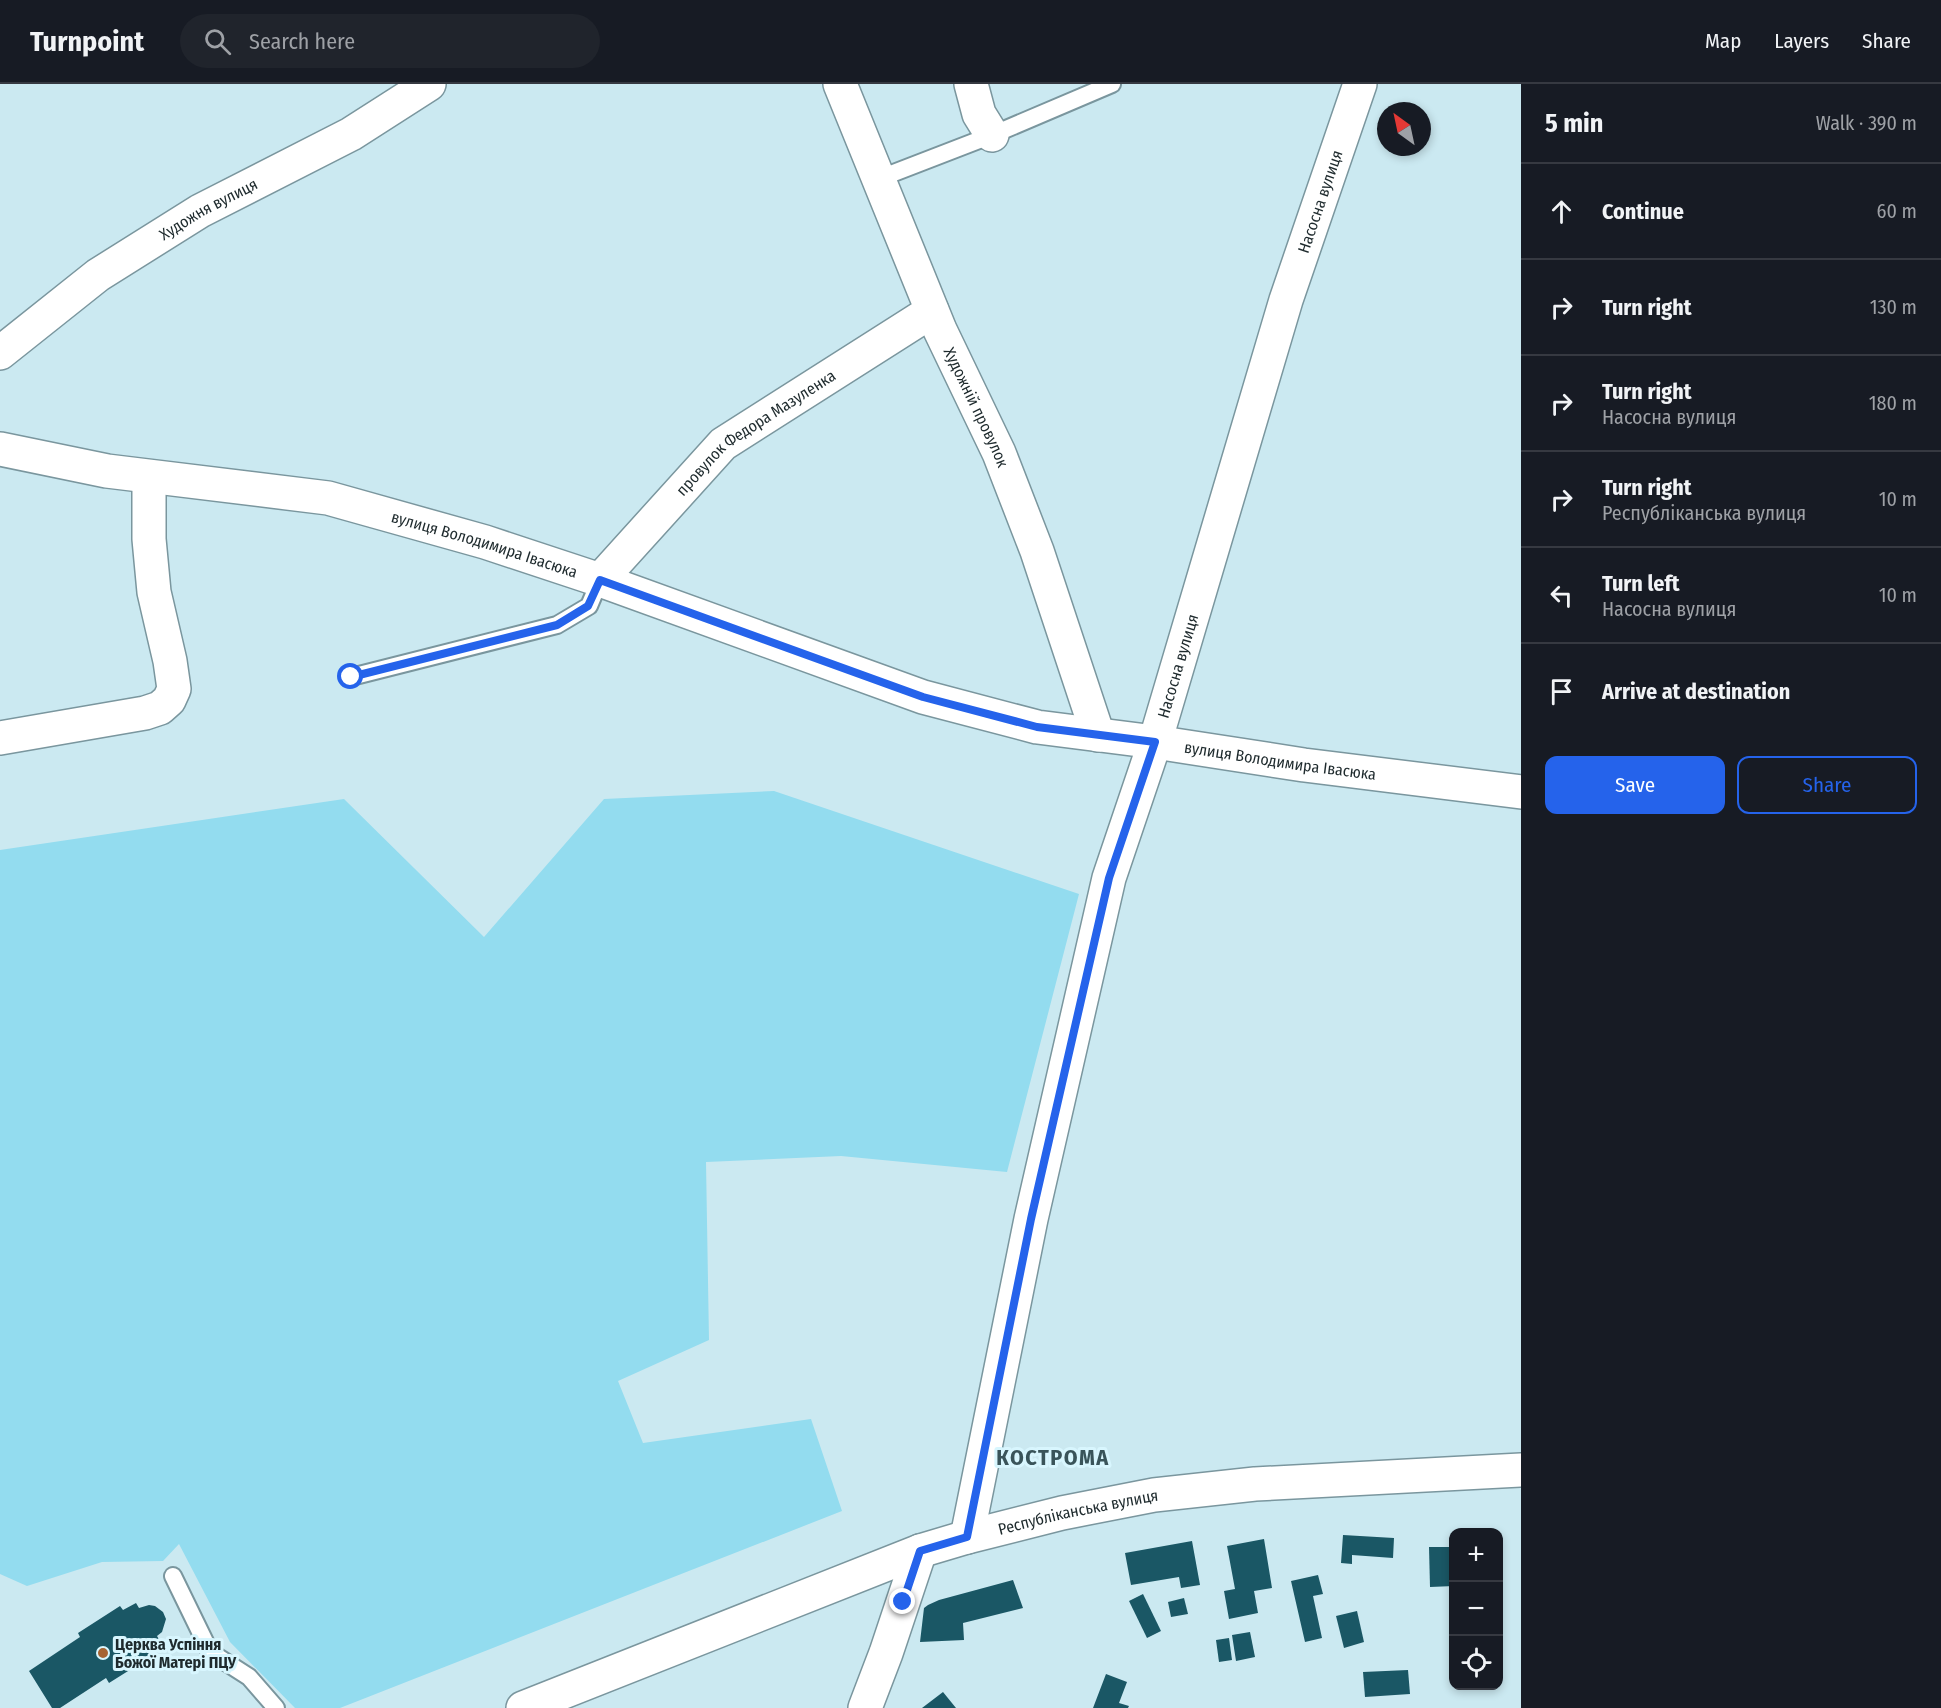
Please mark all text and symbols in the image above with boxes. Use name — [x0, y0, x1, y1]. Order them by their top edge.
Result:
search box — [180, 14, 600, 68]
text: Turnpoint — [30, 25, 144, 58]
icon: search — [201, 25, 234, 58]
text: Search here — [249, 28, 355, 55]
text: Map — [1705, 28, 1741, 54]
text: Layers — [1774, 28, 1829, 54]
text: Share — [1862, 28, 1911, 54]
north arrow — [1377, 102, 1431, 156]
text: 5 min — [1545, 108, 1603, 139]
text: Walk · 390 m — [1816, 111, 1917, 135]
street label: Насосна вулиця — [1293, 147, 1346, 255]
street label: Художня вулиця — [156, 174, 261, 244]
icon: ahead — [1545, 195, 1578, 228]
text: Continue — [1602, 198, 1684, 225]
text: 60 m — [1877, 199, 1917, 223]
icon: right — [1545, 291, 1578, 324]
text: Turn right — [1602, 294, 1691, 321]
text: 130 m — [1870, 295, 1917, 319]
street label: Художній провулок — [940, 344, 1013, 470]
street label: провулок Федора Мазуленка — [672, 365, 839, 499]
text: Turn right — [1602, 378, 1691, 405]
icon: right — [1545, 387, 1578, 420]
text: 180 m — [1869, 391, 1917, 415]
text: Насосна вулиця — [1602, 405, 1736, 429]
text: Turn right — [1602, 474, 1691, 501]
icon: right — [1545, 483, 1578, 516]
text: 10 m — [1879, 487, 1917, 511]
text: Республіканська вулиця — [1602, 501, 1806, 525]
street label: вулиця Володимира Івасюка — [389, 507, 580, 581]
text: Turn left — [1602, 570, 1680, 597]
icon: left — [1545, 579, 1578, 612]
text: 10 m — [1879, 583, 1917, 607]
text: Насосна вулиця — [1602, 597, 1736, 621]
street label: Насосна вулиця — [1153, 612, 1202, 720]
route start — [337, 663, 363, 689]
icon: arrive — [1545, 675, 1578, 708]
text: Arrive at destination — [1602, 678, 1790, 705]
street label: вулиця Володимира Івасюка — [1183, 737, 1377, 783]
button: Save — [1545, 756, 1725, 814]
button: Share — [1737, 756, 1917, 814]
district label: КОСТРОМА — [996, 1444, 1110, 1471]
street label: Республіканська вулиця — [996, 1485, 1159, 1538]
map controls — [1449, 1528, 1503, 1690]
button: + — [1449, 1528, 1503, 1582]
button: − — [1449, 1582, 1503, 1636]
route end — [889, 1588, 915, 1614]
place label: Церква Успіння Божої Матері ПЦУ — [115, 1635, 237, 1672]
button: locate — [1449, 1636, 1503, 1690]
marker: Церква Успіння Божої Матері ПЦУ — [96, 1646, 110, 1660]

